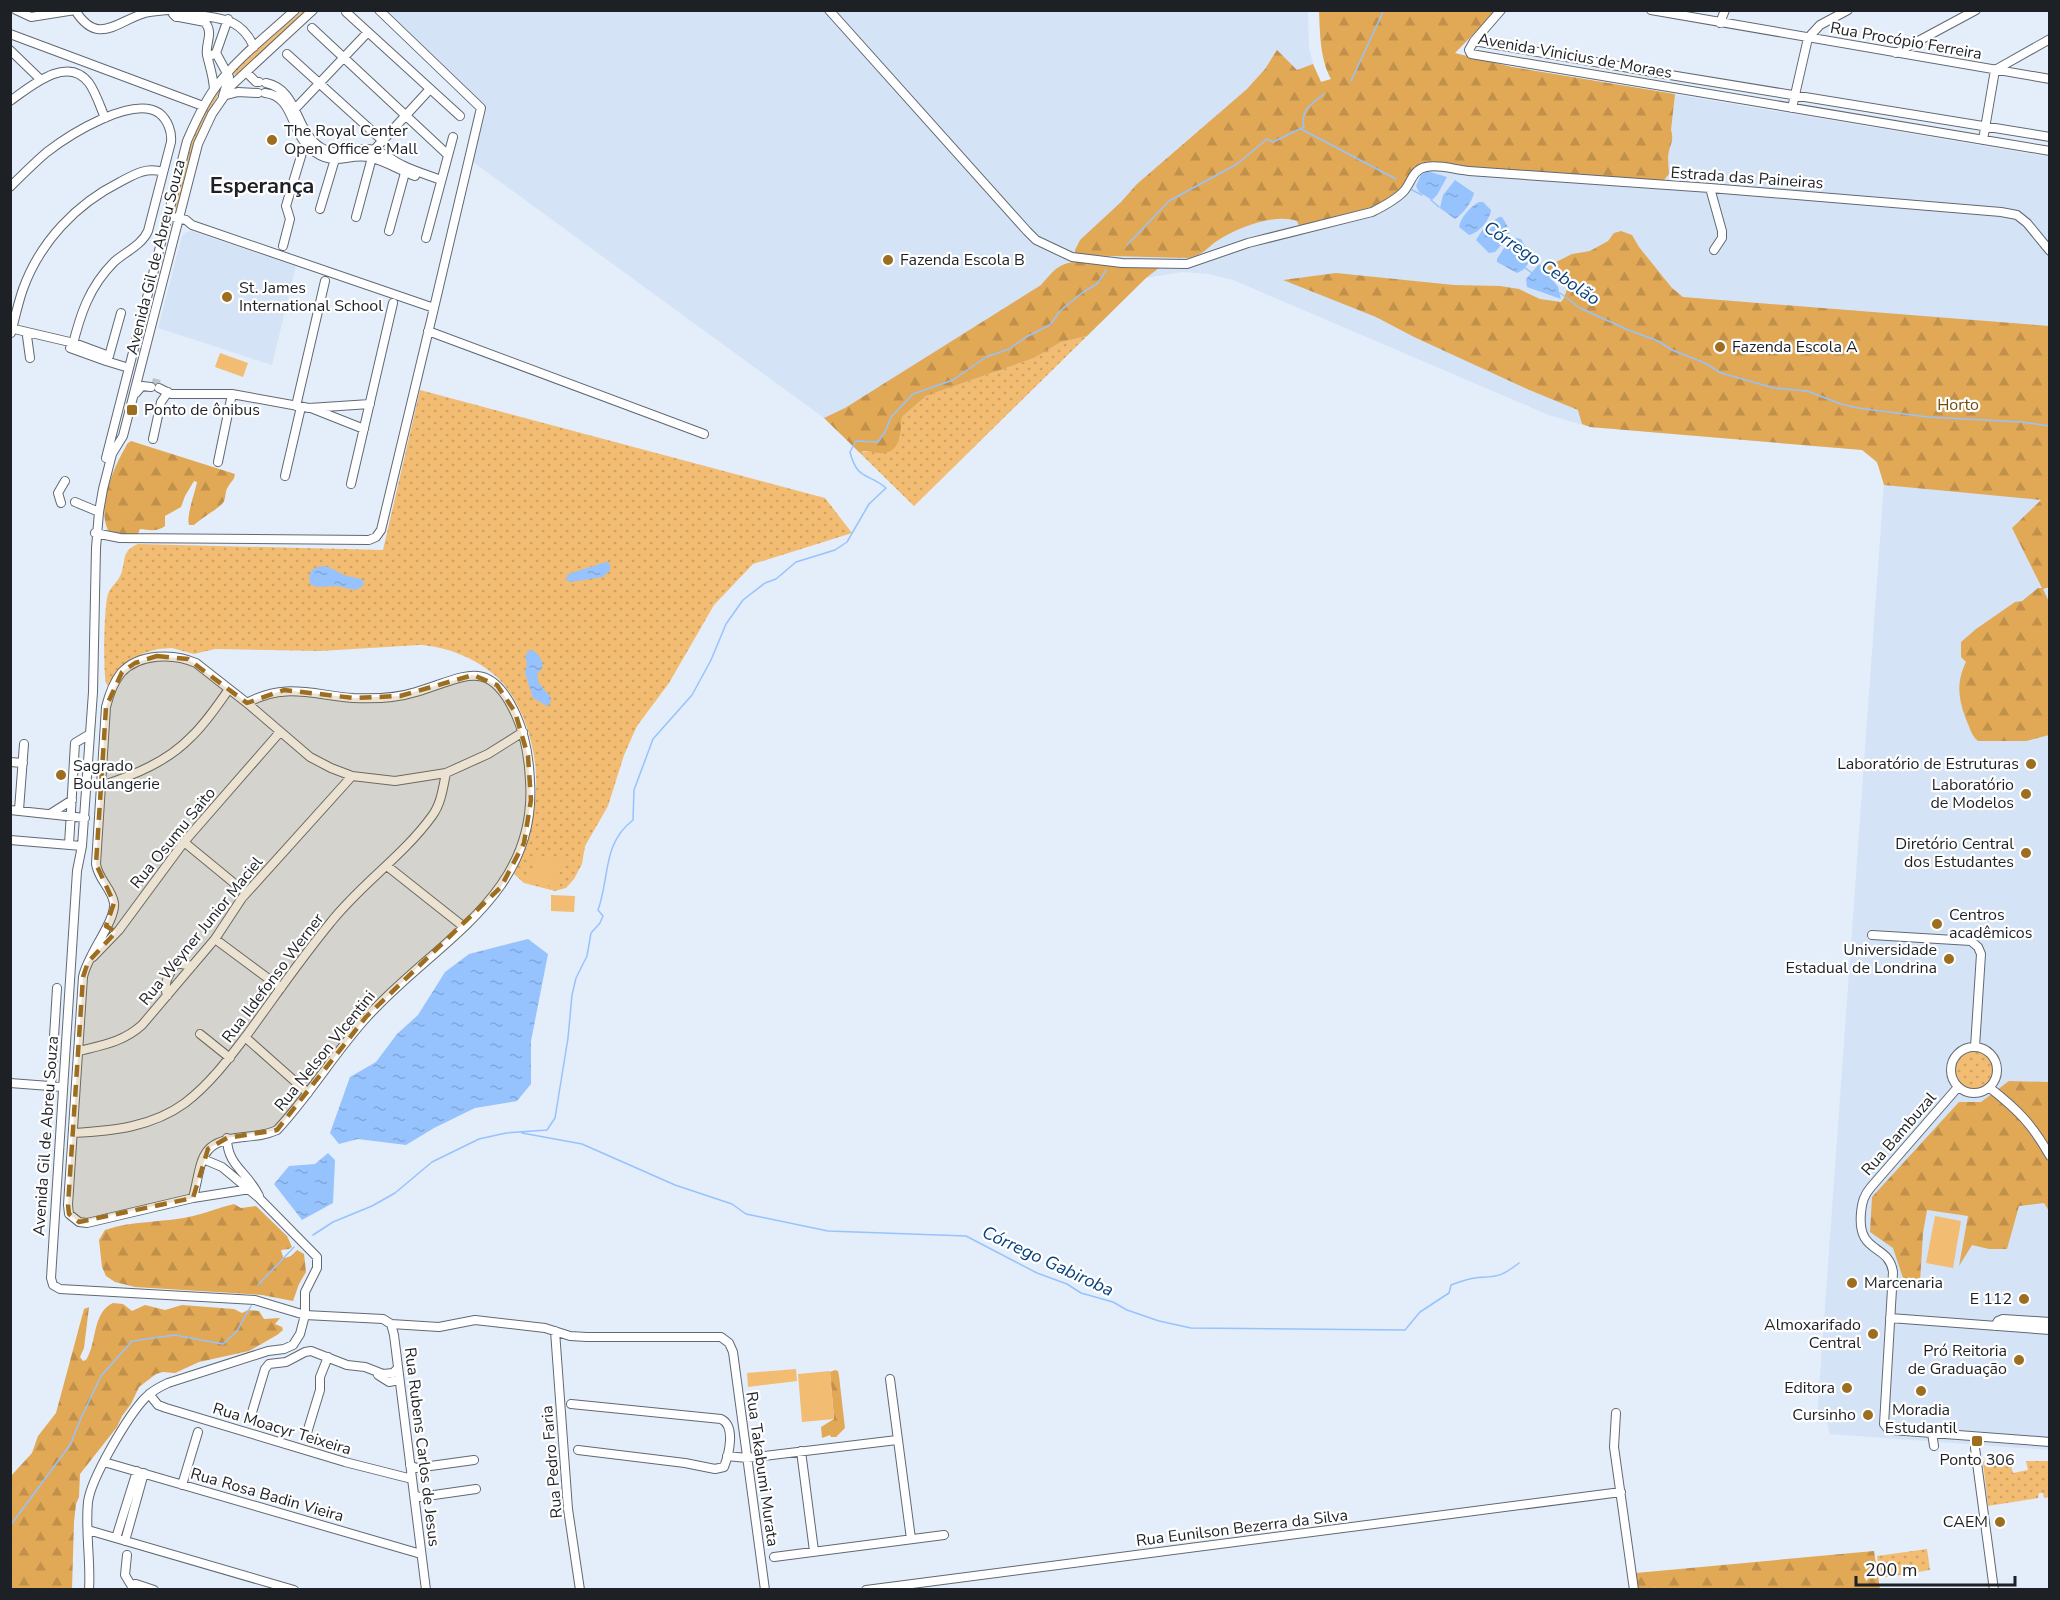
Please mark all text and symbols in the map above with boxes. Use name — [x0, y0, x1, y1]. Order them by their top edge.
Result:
street label: Rua Procópio Ferreira — [1828, 17, 1984, 65]
street label: Avenida Vinicius de Moraes — [1476, 28, 1674, 84]
place label: The Royal Center Open Office e Mall — [284, 120, 418, 160]
marker: The Royal Center Open Office e Mall — [265, 133, 279, 147]
street label: Avenida Gil de Abreu Souza — [121, 157, 191, 357]
street label: Estrada das Paineiras — [1670, 162, 1824, 194]
district label: Esperança — [210, 171, 314, 201]
water label: Córrego Cebolão — [1479, 215, 1605, 311]
place label: Fazenda Escola B — [900, 249, 1025, 271]
marker: Fazenda Escola B — [881, 253, 895, 267]
place label: St. James International School — [239, 277, 383, 317]
marker: St. James International School — [220, 290, 234, 304]
place label: Fazenda Escola A — [1732, 336, 1858, 358]
marker: Fazenda Escola A — [1713, 340, 1727, 354]
park label: Horto — [1937, 394, 1979, 416]
place label: Ponto de ônibus — [144, 399, 260, 421]
marker: Ponto de ônibus — [125, 403, 139, 417]
place label: Laboratório de Estruturas — [1837, 753, 2019, 775]
place label: Sagrado Boulangerie — [73, 755, 160, 795]
marker: Laboratório de Estruturas — [2024, 757, 2038, 771]
marker: Sagrado Boulangerie — [54, 768, 68, 782]
place label: Laboratório de Modelos — [1930, 774, 2014, 814]
street label: Rua Osumu Saito — [125, 783, 221, 893]
marker: Laboratório de Modelos — [2019, 787, 2033, 801]
place label: Diretório Central dos Estudantes — [1895, 833, 2014, 873]
marker: Diretório Central dos Estudantes — [2019, 846, 2033, 860]
street label: Rua Weyner Junior Maciel — [134, 852, 268, 1010]
place label: Centros acadêmicos — [1949, 904, 2032, 944]
street label: Rua Ildefonso Werner — [217, 909, 329, 1047]
marker: Centros acadêmicos — [1930, 917, 1944, 931]
place label: Universidade Estadual de Londrina — [1786, 939, 1937, 979]
marker: Universidade Estadual de Londrina — [1942, 952, 1956, 966]
street label: Rua Nelson VIcentini — [270, 986, 380, 1116]
street label: Avenida Gil de Abreu Souza — [28, 1035, 64, 1237]
street label: Rua Bambuzal — [1857, 1087, 1942, 1181]
water label: Córrego Gabiroba — [978, 1220, 1118, 1302]
place label: Marcenaria — [1864, 1272, 1943, 1294]
marker: Marcenaria — [1845, 1276, 1859, 1290]
place label: E 112 — [1970, 1288, 2012, 1310]
marker: E 112 — [2017, 1292, 2031, 1306]
place label: Almoxarifado Central — [1764, 1314, 1861, 1354]
marker: Almoxarifado Central — [1866, 1327, 1880, 1341]
place label: Pró Reitoria de Graduação — [1908, 1340, 2007, 1380]
street label: Rua Rubens Carlos de Jesus — [399, 1346, 445, 1548]
marker: Pró Reitoria de Graduação — [2012, 1353, 2026, 1367]
place label: Editora — [1784, 1377, 1835, 1399]
marker: Editora — [1840, 1381, 1854, 1395]
marker: Moradia Estudantil — [1914, 1384, 1928, 1398]
street label: Rua Takabumi Murata — [740, 1390, 784, 1548]
street label: Rua Moacyr Teixeira — [210, 1397, 354, 1461]
place label: Moradia Estudantil — [1885, 1399, 1957, 1439]
place label: Cursinho — [1792, 1404, 1856, 1426]
street label: Rua Pedro Faria — [536, 1405, 568, 1519]
marker: Cursinho — [1861, 1408, 1875, 1422]
marker: Ponto 306 — [1970, 1434, 1984, 1448]
place label: Ponto 306 — [1939, 1449, 2015, 1471]
street label: Rua Rosa Badin Vieira — [188, 1463, 346, 1527]
street label: Rua Eunilson Bezerra da Silva — [1135, 1504, 1349, 1552]
place label: CAEM — [1943, 1511, 1988, 1533]
marker: CAEM — [1993, 1515, 2007, 1529]
scale bar — [1856, 1549, 2015, 1587]
text: 200 m — [1865, 1558, 1917, 1582]

